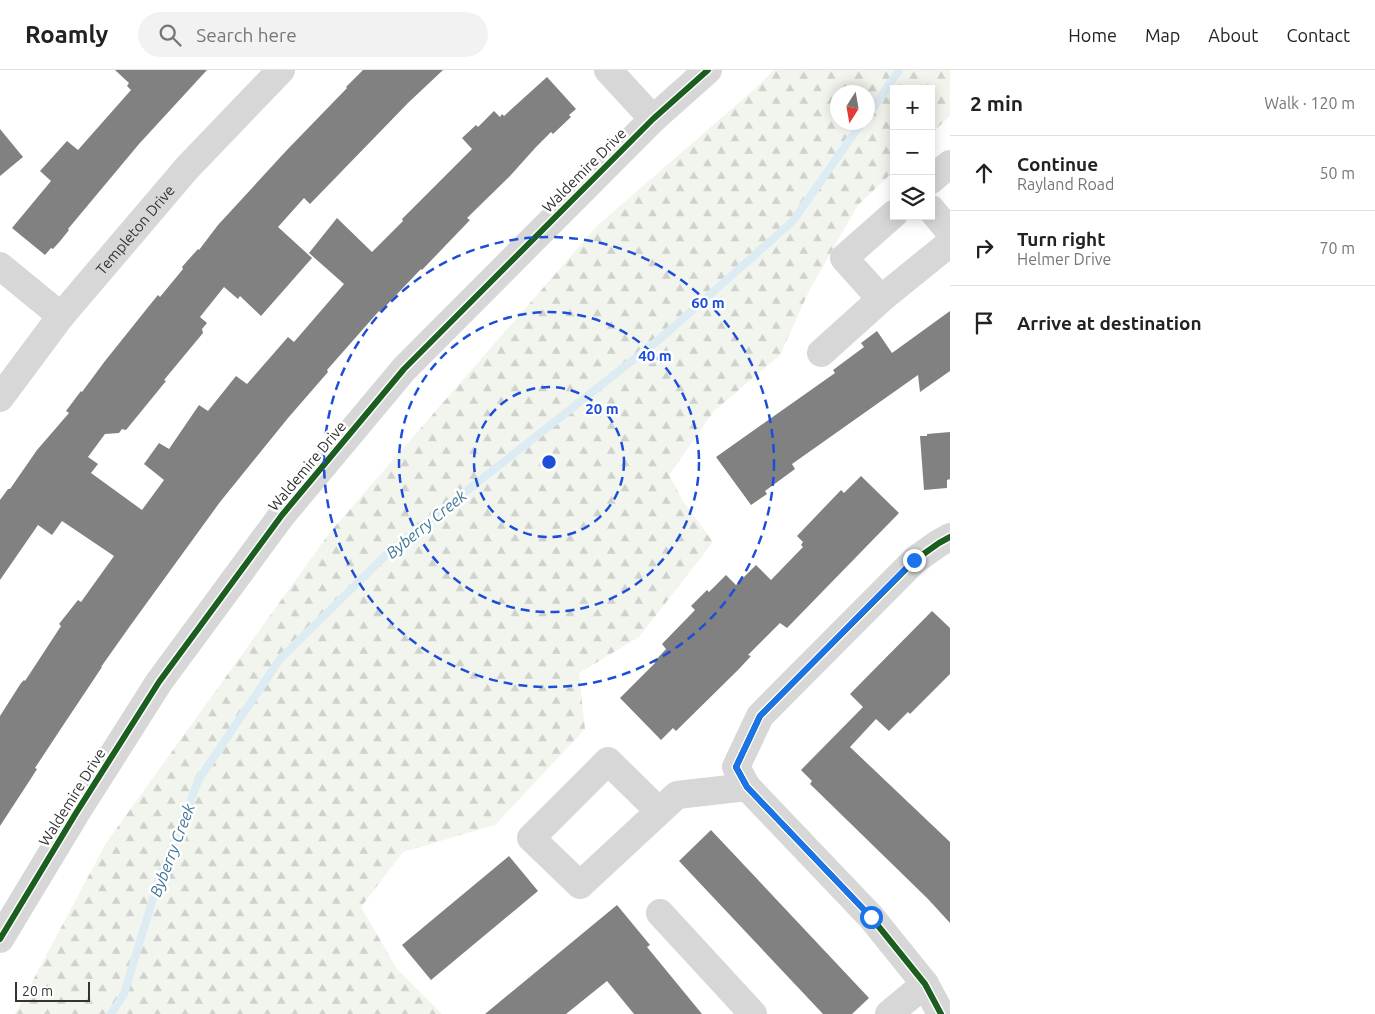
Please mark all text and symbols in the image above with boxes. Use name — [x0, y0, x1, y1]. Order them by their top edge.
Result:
search box — [138, 12, 488, 57]
text: Roamly — [25, 21, 108, 48]
icon: search — [156, 21, 184, 49]
text: Search here — [196, 24, 297, 46]
text: Home — [1068, 25, 1117, 45]
text: Map — [1145, 25, 1180, 45]
text: About — [1208, 25, 1258, 45]
text: Contact — [1286, 25, 1350, 45]
north arrow — [830, 85, 875, 130]
map controls — [890, 85, 935, 220]
button: + — [890, 85, 935, 130]
text: 2 min — [970, 91, 1023, 115]
text: Walk · 120 m — [1264, 94, 1355, 112]
street label: Waldemire Drive — [538, 124, 630, 216]
button: − — [890, 130, 935, 175]
text: Continue — [1017, 153, 1098, 175]
icon: ahead — [970, 159, 998, 187]
text: 50 m — [1319, 164, 1355, 182]
button: layers — [890, 175, 935, 220]
text: Rayland Road — [1017, 175, 1114, 193]
street label: Templeton Drive — [92, 181, 178, 278]
text: Turn right — [1017, 228, 1105, 250]
icon: right — [970, 234, 998, 262]
text: 70 m — [1319, 239, 1355, 257]
text: Helmer Drive — [1017, 250, 1111, 268]
text: 60 m — [691, 294, 725, 311]
icon: arrive — [970, 309, 998, 337]
text: Arrive at destination — [1017, 312, 1202, 334]
text: 40 m — [638, 347, 672, 364]
text: 20 m — [585, 400, 619, 417]
street label: Waldemire Drive — [265, 418, 349, 514]
centre of rings — [540, 453, 558, 471]
water label: Byberry Creek — [382, 486, 470, 562]
route end — [903, 549, 926, 572]
street label: Waldemire Drive — [35, 745, 109, 849]
water label: Byberry Creek — [146, 800, 198, 899]
route start — [860, 906, 883, 929]
scale bar — [15, 979, 90, 1002]
text: 20 m — [22, 983, 53, 999]

